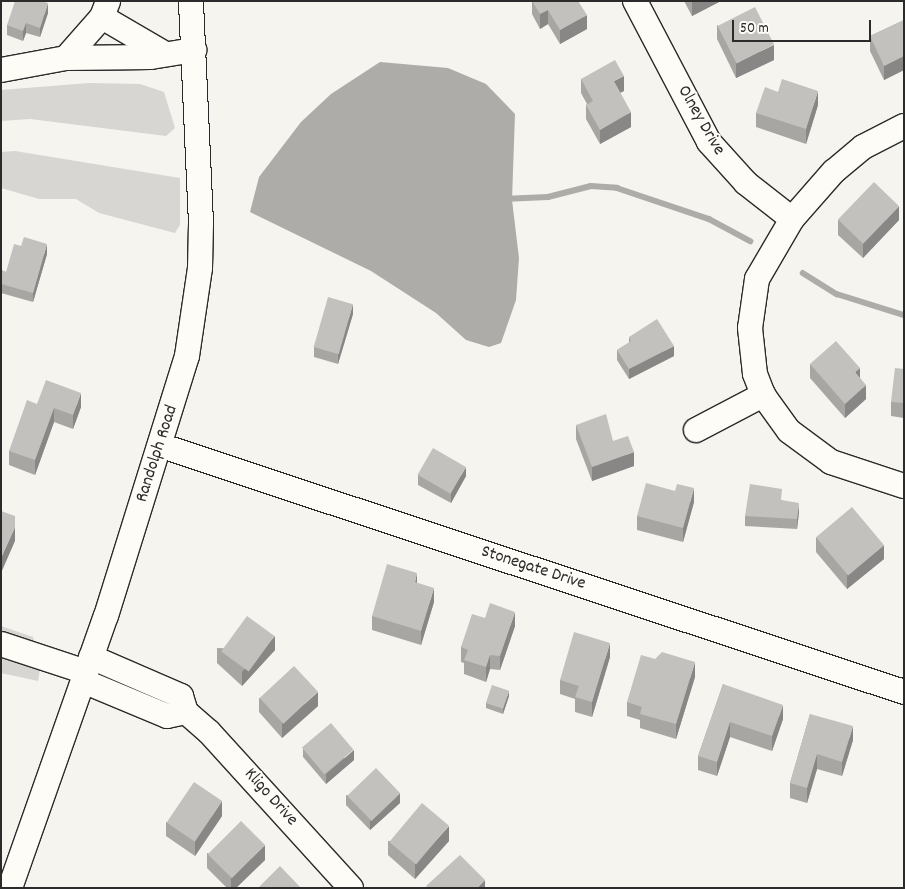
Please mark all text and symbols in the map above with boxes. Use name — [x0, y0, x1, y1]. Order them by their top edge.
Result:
scale bar — [735, 10, 874, 42]
text: 50 m — [740, 18, 769, 40]
street label: Olney Drive — [671, 82, 729, 160]
street label: Randolph Road — [132, 403, 184, 505]
street label: Stonegate Drive — [478, 542, 588, 596]
street label: Kligo Drive — [238, 765, 302, 831]

